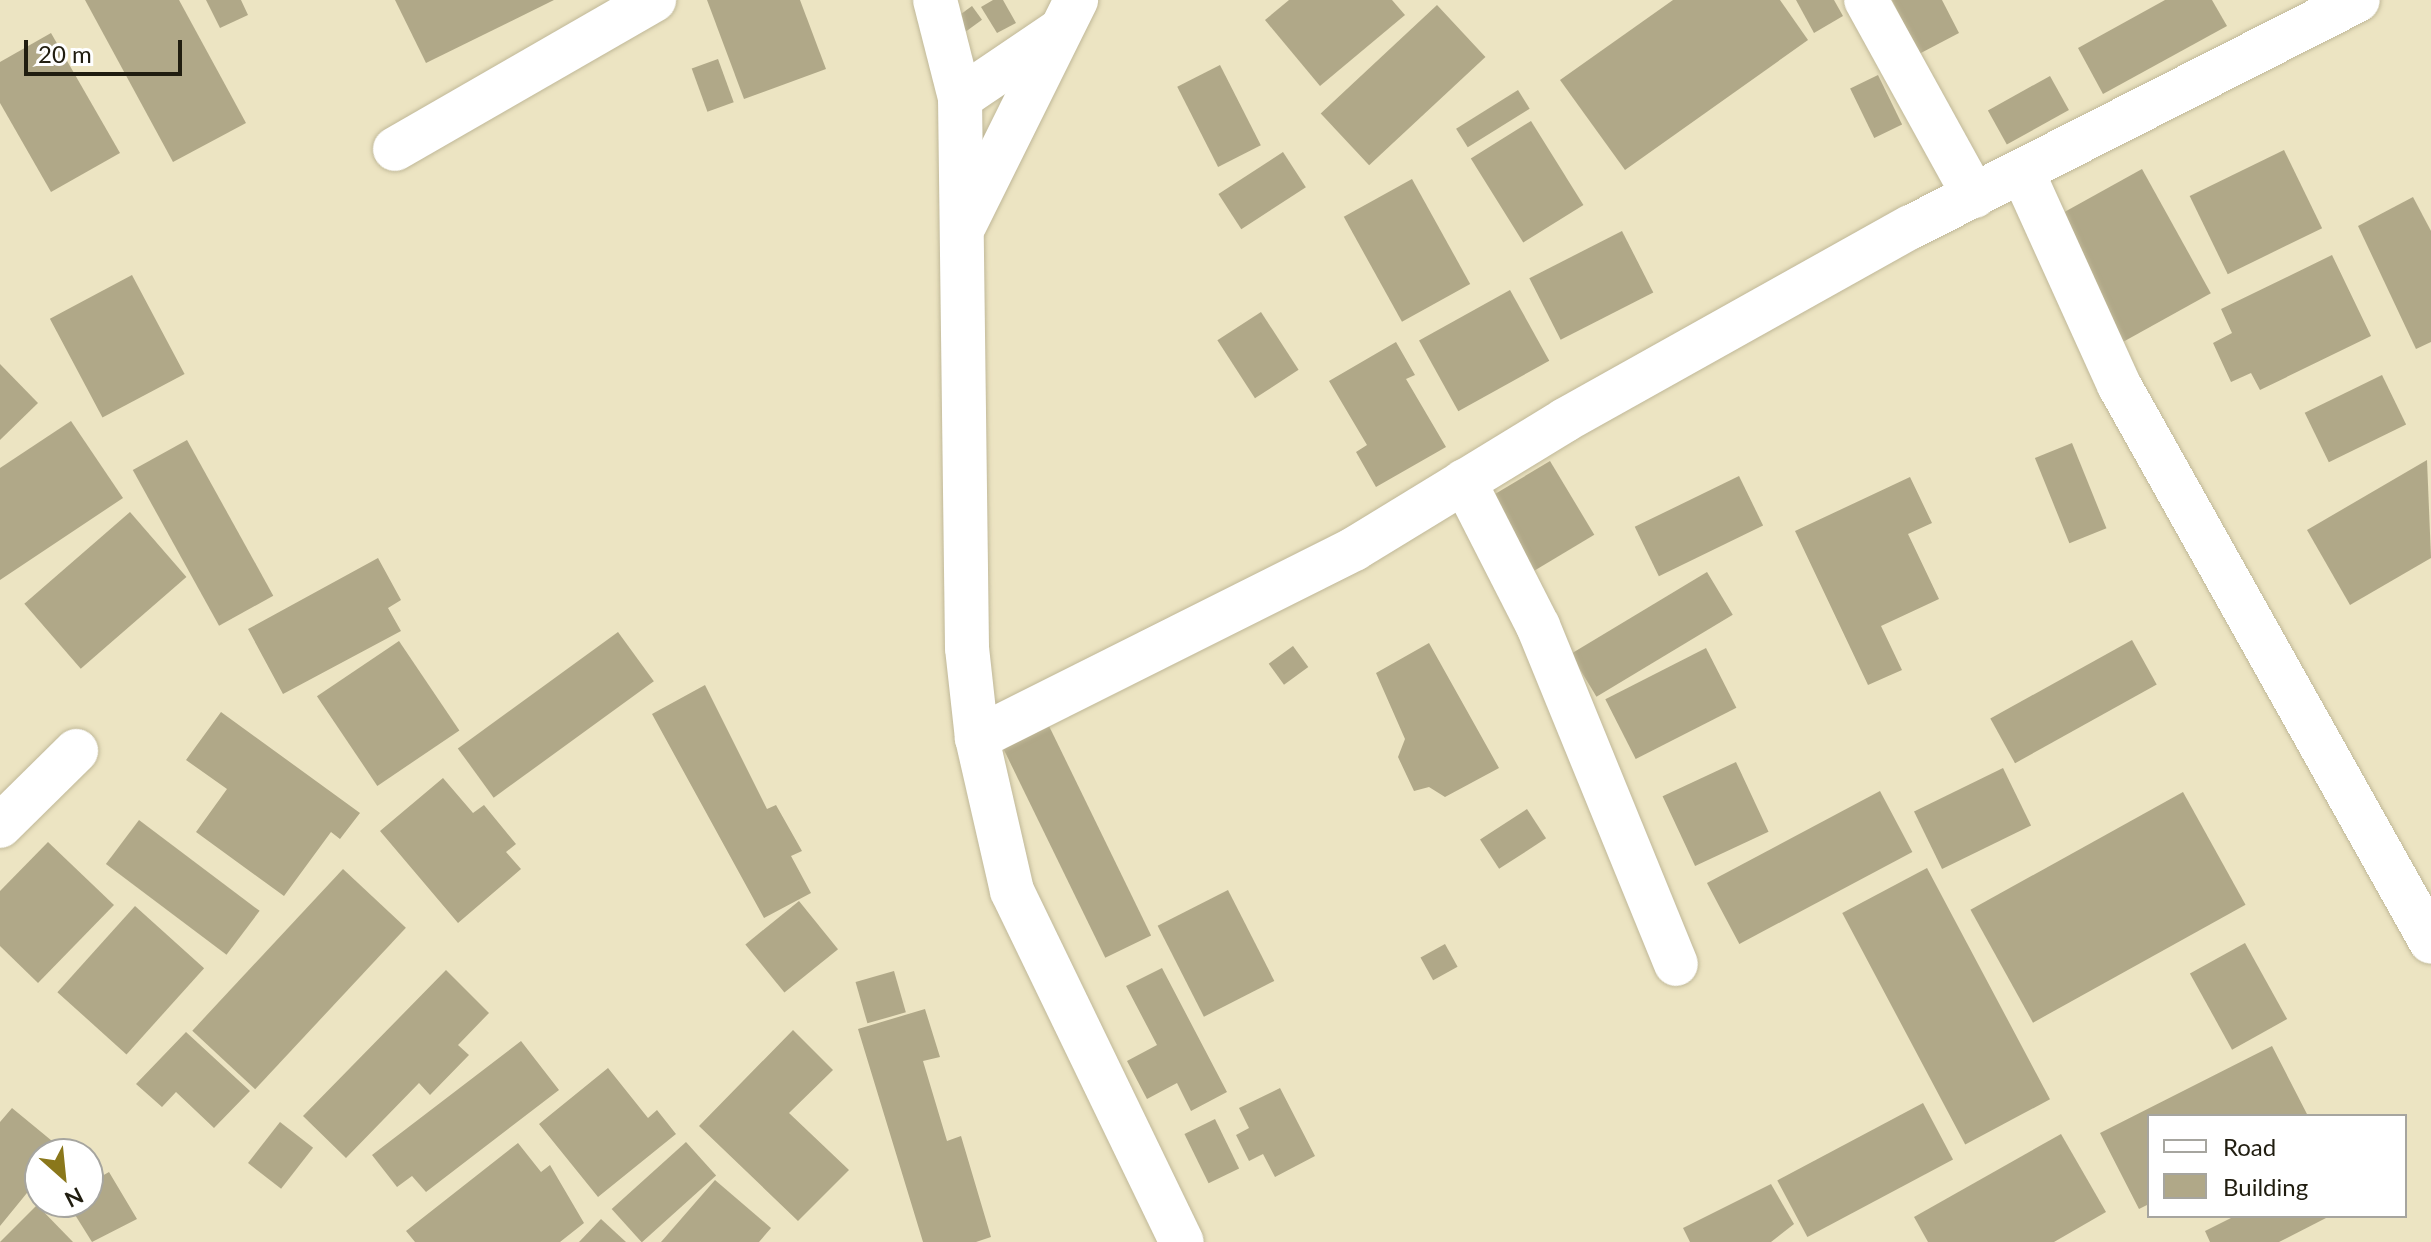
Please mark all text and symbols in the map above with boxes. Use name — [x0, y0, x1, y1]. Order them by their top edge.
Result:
scale bar — [28, 24, 186, 74]
text: 20 m — [38, 39, 92, 68]
legend — [2147, 1114, 2407, 1218]
text: Road — [2223, 1132, 2276, 1161]
north arrow — [24, 1138, 104, 1218]
text: Building — [2223, 1172, 2308, 1201]
text: N — [61, 1182, 88, 1214]

